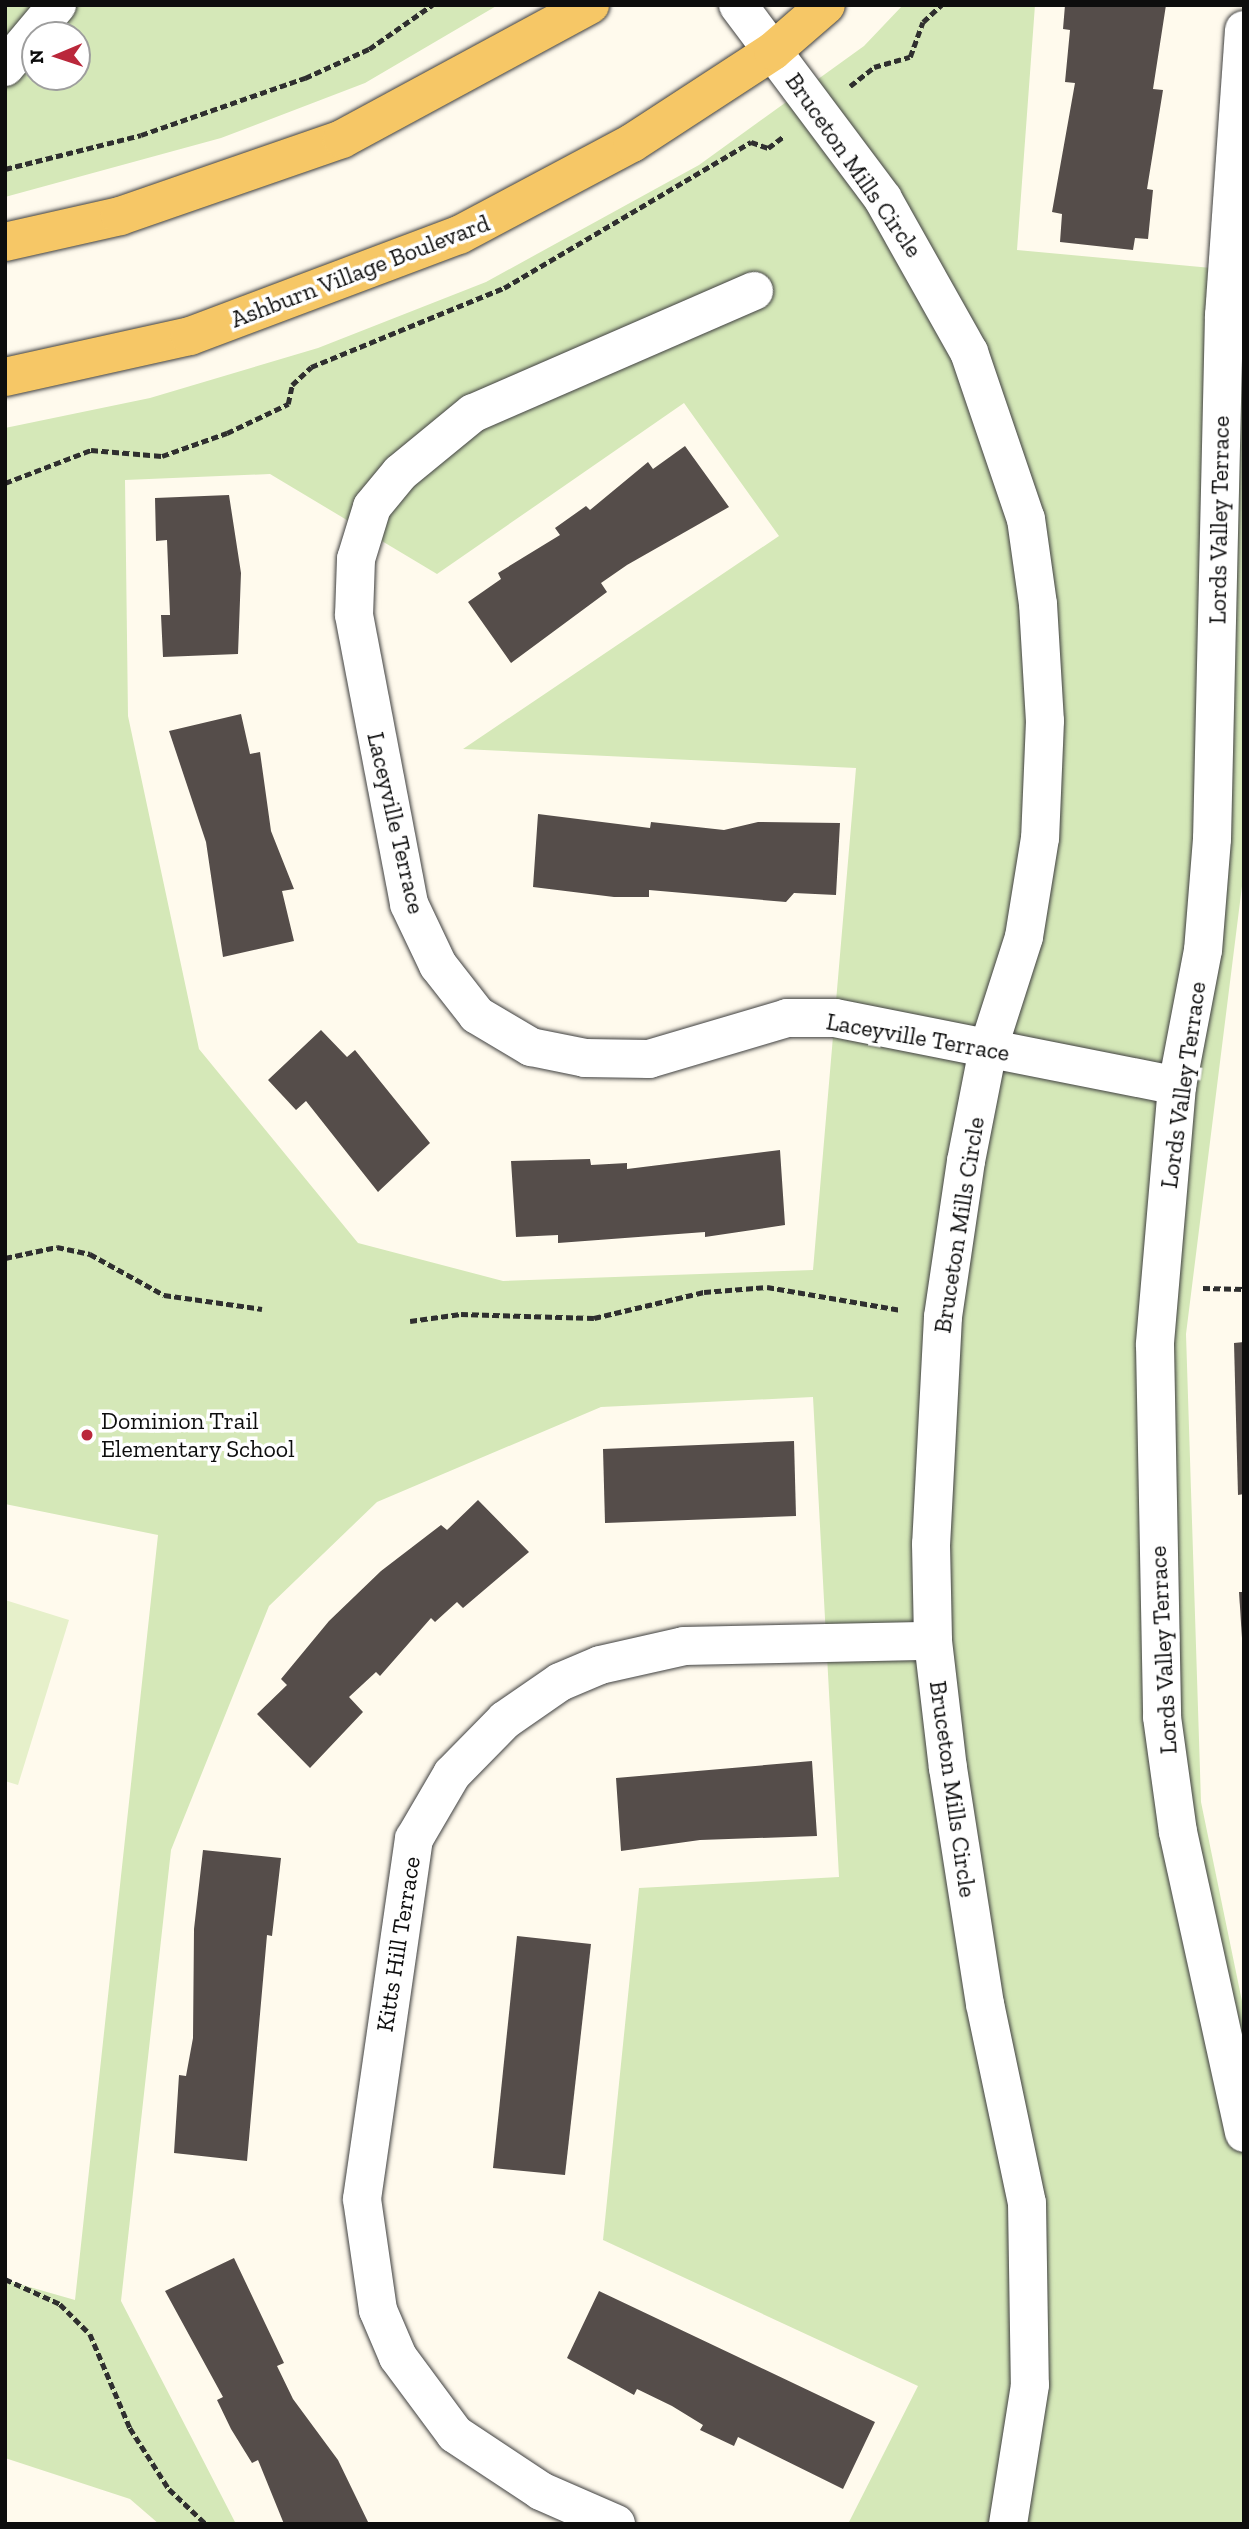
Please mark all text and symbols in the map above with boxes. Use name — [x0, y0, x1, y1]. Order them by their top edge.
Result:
north arrow — [21, 21, 91, 91]
text: N — [25, 49, 48, 64]
street label: Bruceton Mills Circle — [780, 67, 928, 263]
street label: Ashburn Village Boulevard — [226, 208, 494, 334]
street label: Lords Valley Terrace — [1203, 415, 1235, 625]
street label: Laceyville Terrace — [361, 729, 431, 917]
street label: Lords Valley Terrace — [1154, 979, 1212, 1191]
street label: Laceyville Terrace — [824, 1007, 1012, 1067]
street label: Bruceton Mills Circle — [928, 1115, 990, 1335]
place label: Dominion Trail Elementary School — [101, 1407, 295, 1463]
marker: Dominion Trail Elementary School — [79, 1427, 95, 1443]
street label: Lords Valley Terrace — [1143, 1544, 1183, 1756]
street label: Bruceton Mills Circle — [924, 1679, 982, 1899]
street label: Kitts Hill Terrace — [370, 1854, 426, 2034]

